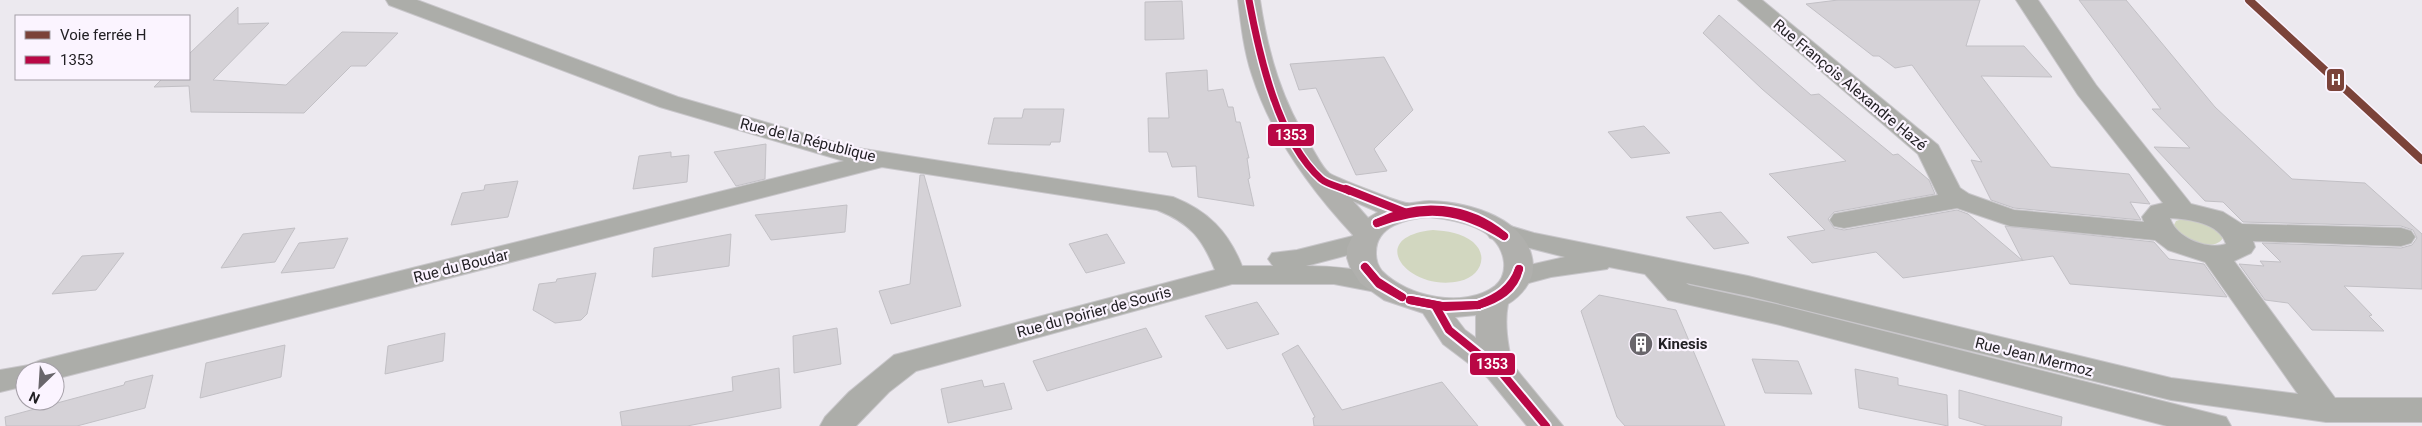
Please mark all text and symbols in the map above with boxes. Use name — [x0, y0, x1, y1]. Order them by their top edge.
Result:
legend — [15, 15, 190, 80]
street label: Rue François Alexandre Hazé — [1770, 16, 1930, 154]
text: Voie ferrée H — [60, 26, 146, 44]
text: 1353 — [60, 51, 94, 69]
line badge: H — [2326, 68, 2345, 92]
text: H — [2331, 72, 2341, 88]
street label: Rue de la République — [738, 114, 878, 166]
line badge: 1353 — [1267, 123, 1315, 147]
text: 1353 — [1275, 127, 1307, 143]
street label: Rue du Boudar — [412, 245, 510, 287]
street label: Rue du Poirier de Souris — [1015, 283, 1173, 341]
building icon: Kinesis — [1628, 331, 1654, 357]
street label: Rue Jean Mermoz — [1973, 334, 2095, 380]
place label: Kinesis — [1658, 335, 1708, 353]
line badge: 1353 — [1469, 352, 1516, 376]
text: 1353 — [1476, 356, 1508, 372]
north arrow — [15, 361, 65, 411]
text: N — [27, 388, 42, 407]

